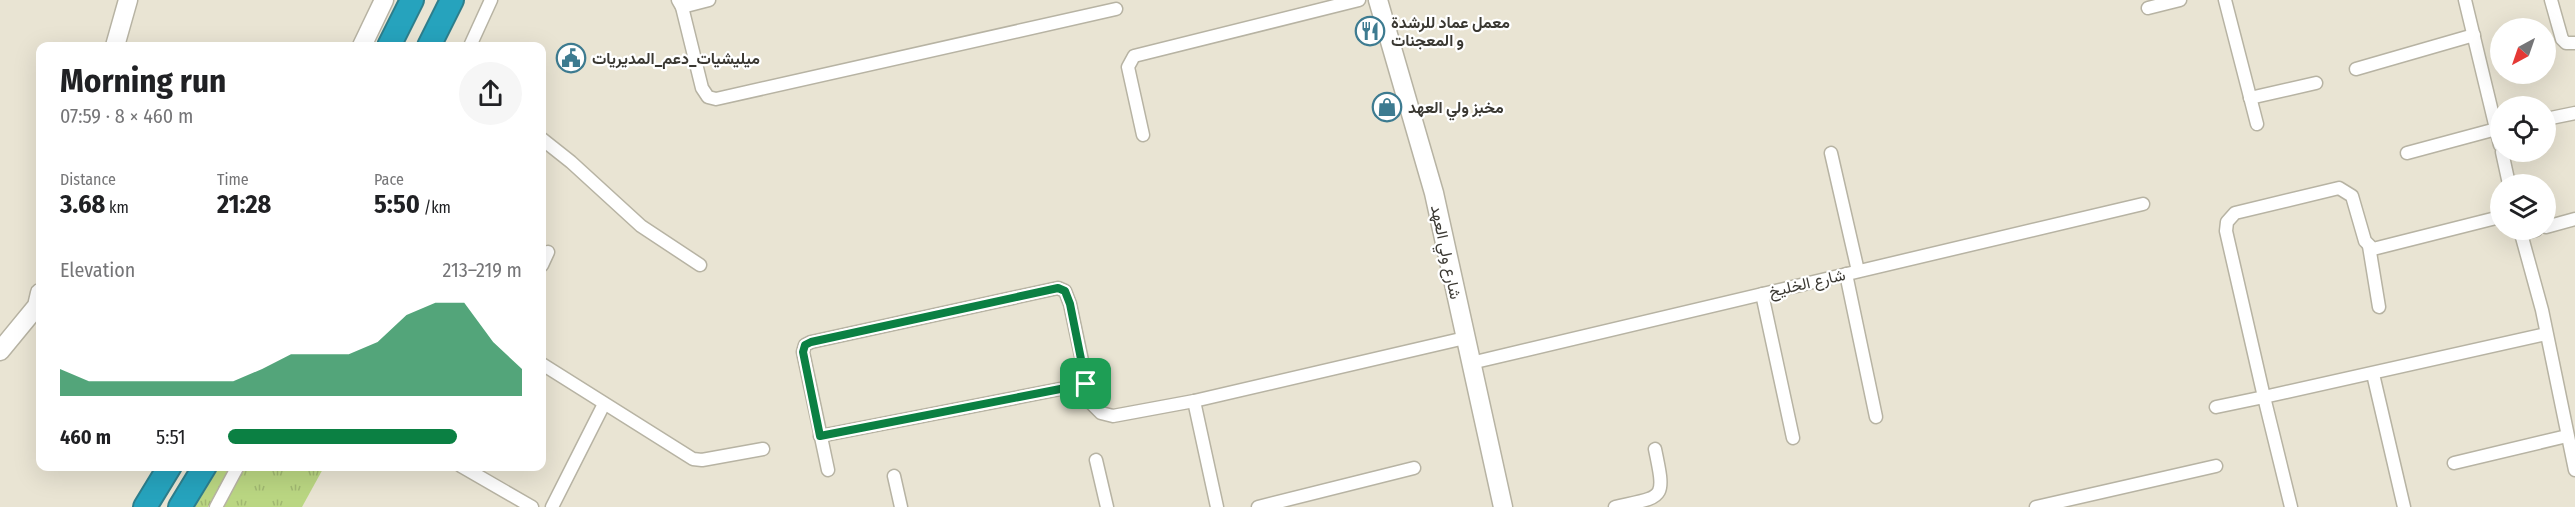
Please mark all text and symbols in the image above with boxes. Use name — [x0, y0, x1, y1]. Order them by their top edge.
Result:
place label: معمل عماد للرشدة و المعجنات — [1391, 13, 1510, 51]
restaurant icon: معمل عماد للرشدة و المعجنات — [1354, 15, 1386, 47]
north arrow — [2490, 18, 2556, 84]
map controls — [2490, 18, 2556, 240]
public building icon: ميليشيات_دعم_المديريات — [555, 42, 587, 74]
place label: ميليشيات_دعم_المديريات — [592, 49, 760, 69]
text: Morning run — [60, 61, 226, 101]
button: share — [459, 62, 522, 125]
shop icon: مخبز ولي العهد — [1371, 91, 1403, 123]
button: locate — [2490, 96, 2556, 162]
place label: مخبز ولي العهد — [1408, 98, 1504, 121]
text: 07:59 · 8 × 460 m — [60, 104, 193, 128]
text: Distance — [60, 170, 116, 189]
text: Time — [217, 170, 249, 189]
text: Pace — [374, 170, 404, 189]
button: layers — [2490, 174, 2556, 240]
text: 3.68 — [60, 189, 105, 220]
text: 21:28 — [217, 189, 271, 220]
text: 5:50 — [374, 189, 420, 220]
text: km — [105, 198, 129, 217]
text: /km — [420, 198, 451, 217]
street label: شارع ولي العهد — [1423, 203, 1465, 302]
text: Elevation — [60, 258, 135, 282]
text: 213–219 m — [443, 258, 522, 282]
street label: شارع الخليخ — [1767, 265, 1848, 303]
pin — [1060, 358, 1111, 409]
icon: arrive — [1069, 367, 1102, 400]
text: 460 m — [60, 425, 111, 449]
text: 5:51 — [156, 425, 186, 449]

